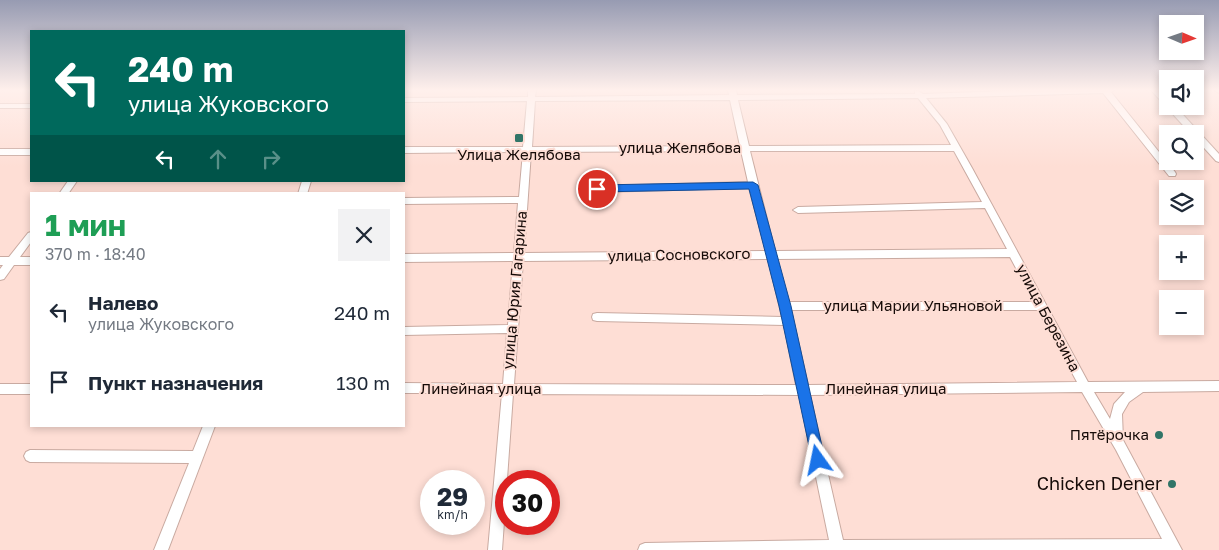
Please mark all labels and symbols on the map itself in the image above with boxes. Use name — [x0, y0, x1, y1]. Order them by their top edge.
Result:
north arrow — [1159, 15, 1204, 60]
marker: Улица Желябова — [513, 132, 525, 144]
street label: улица Желябова — [619, 138, 741, 156]
place label: Улица Желябова — [457, 145, 581, 163]
pin — [576, 168, 618, 210]
street label: улица Юрия Гагарина — [498, 210, 530, 370]
street label: улица Сосновского — [607, 244, 751, 264]
street label: улица Березина — [1013, 261, 1085, 374]
street label: улица Марии Ульяновой — [823, 296, 1003, 314]
street label: Линейная улица — [421, 379, 541, 397]
street label: Линейная улица — [826, 379, 946, 397]
place label: Пятёрочка — [1070, 425, 1149, 443]
marker: Пятёрочка — [1153, 429, 1165, 441]
position arrow — [791, 433, 843, 485]
speed limit sign: 30 — [495, 470, 560, 535]
place label: Chicken Dener — [1037, 472, 1162, 494]
marker: Chicken Dener — [1166, 478, 1178, 490]

